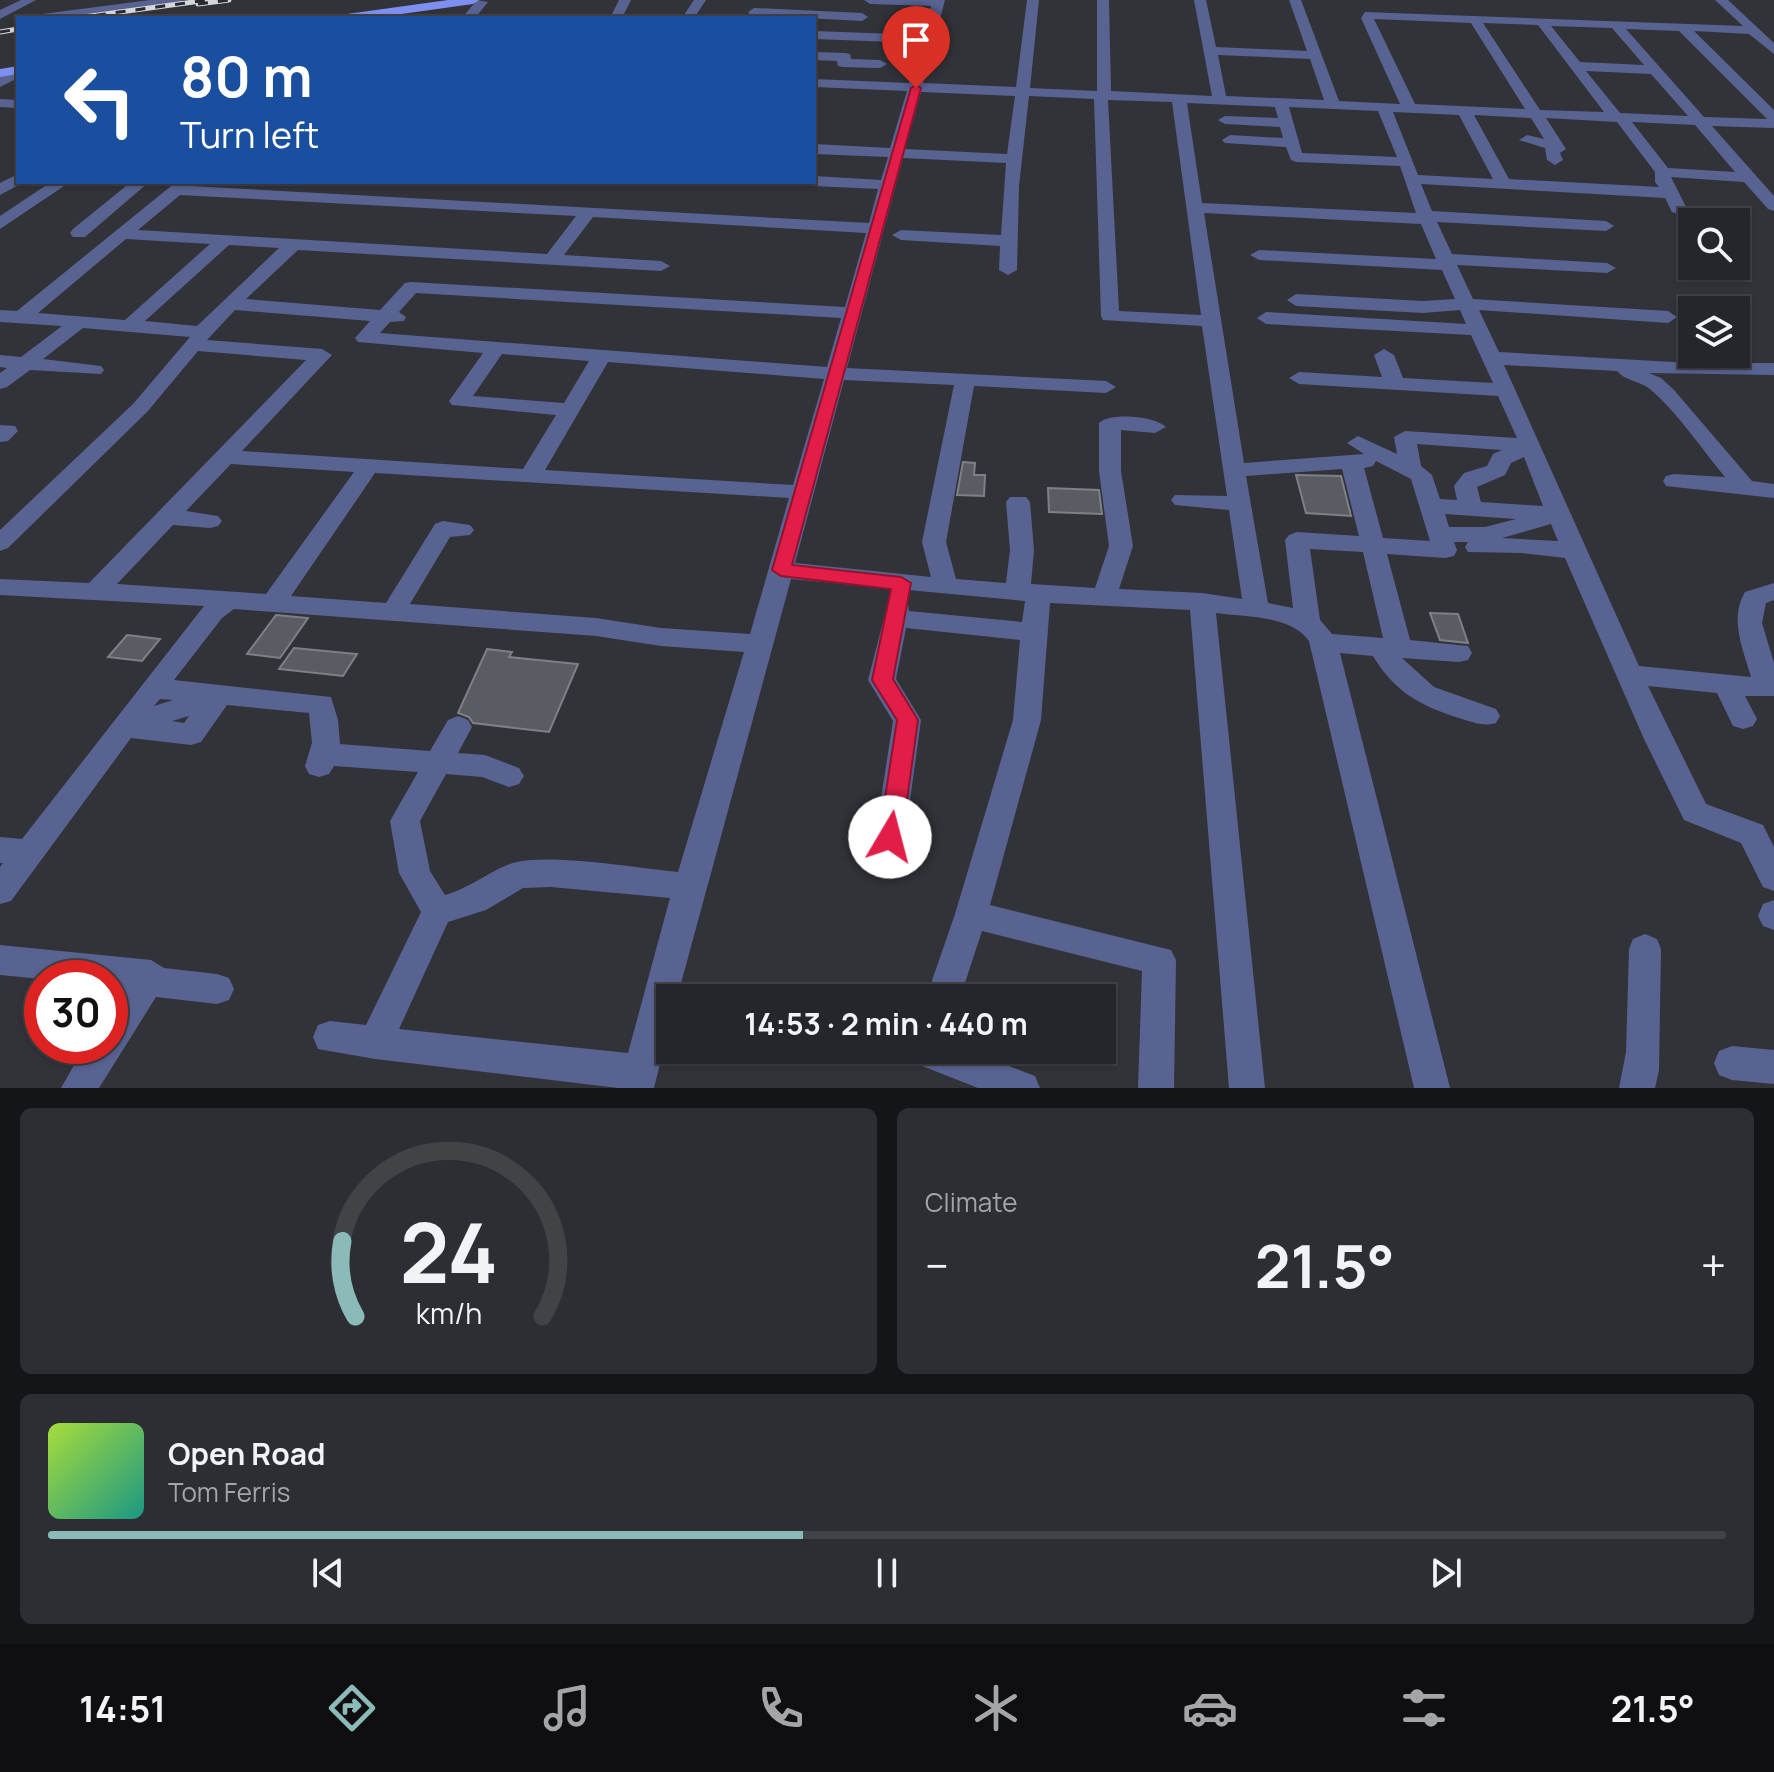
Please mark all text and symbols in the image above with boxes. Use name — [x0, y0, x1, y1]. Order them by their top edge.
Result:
pin — [882, 6, 950, 88]
icon: arrive — [894, 18, 938, 62]
text: 80 m — [180, 37, 313, 114]
icon: left — [48, 48, 152, 152]
text: Turn left — [180, 110, 319, 159]
map controls — [1678, 208, 1750, 368]
button: search — [1678, 208, 1750, 280]
button: layers — [1678, 296, 1750, 368]
position arrow — [848, 795, 932, 879]
speed limit sign: 30 — [24, 960, 128, 1064]
text: 14:53 · 2 min · 440 m — [744, 1003, 1028, 1044]
text: Climate — [925, 1184, 1017, 1220]
text: 24 — [399, 1194, 498, 1308]
text: 21.5° — [1255, 1224, 1395, 1306]
text: − — [925, 1235, 949, 1295]
text: + — [1701, 1235, 1726, 1295]
text: km/h — [415, 1294, 482, 1333]
text: Open Road — [168, 1433, 325, 1474]
text: Tom Ferris — [168, 1474, 290, 1510]
icon: previous — [306, 1551, 350, 1595]
icon: pause — [865, 1551, 909, 1595]
icon: next — [1424, 1551, 1468, 1595]
icon: directions — [324, 1680, 380, 1736]
icon: music — [539, 1680, 595, 1736]
icon: phone — [753, 1680, 809, 1736]
icon: climate — [968, 1680, 1024, 1736]
icon: car — [1182, 1680, 1238, 1736]
icon: filters — [1396, 1680, 1452, 1736]
text: 14:51 — [79, 1684, 166, 1733]
text: 21.5° — [1611, 1684, 1695, 1733]

